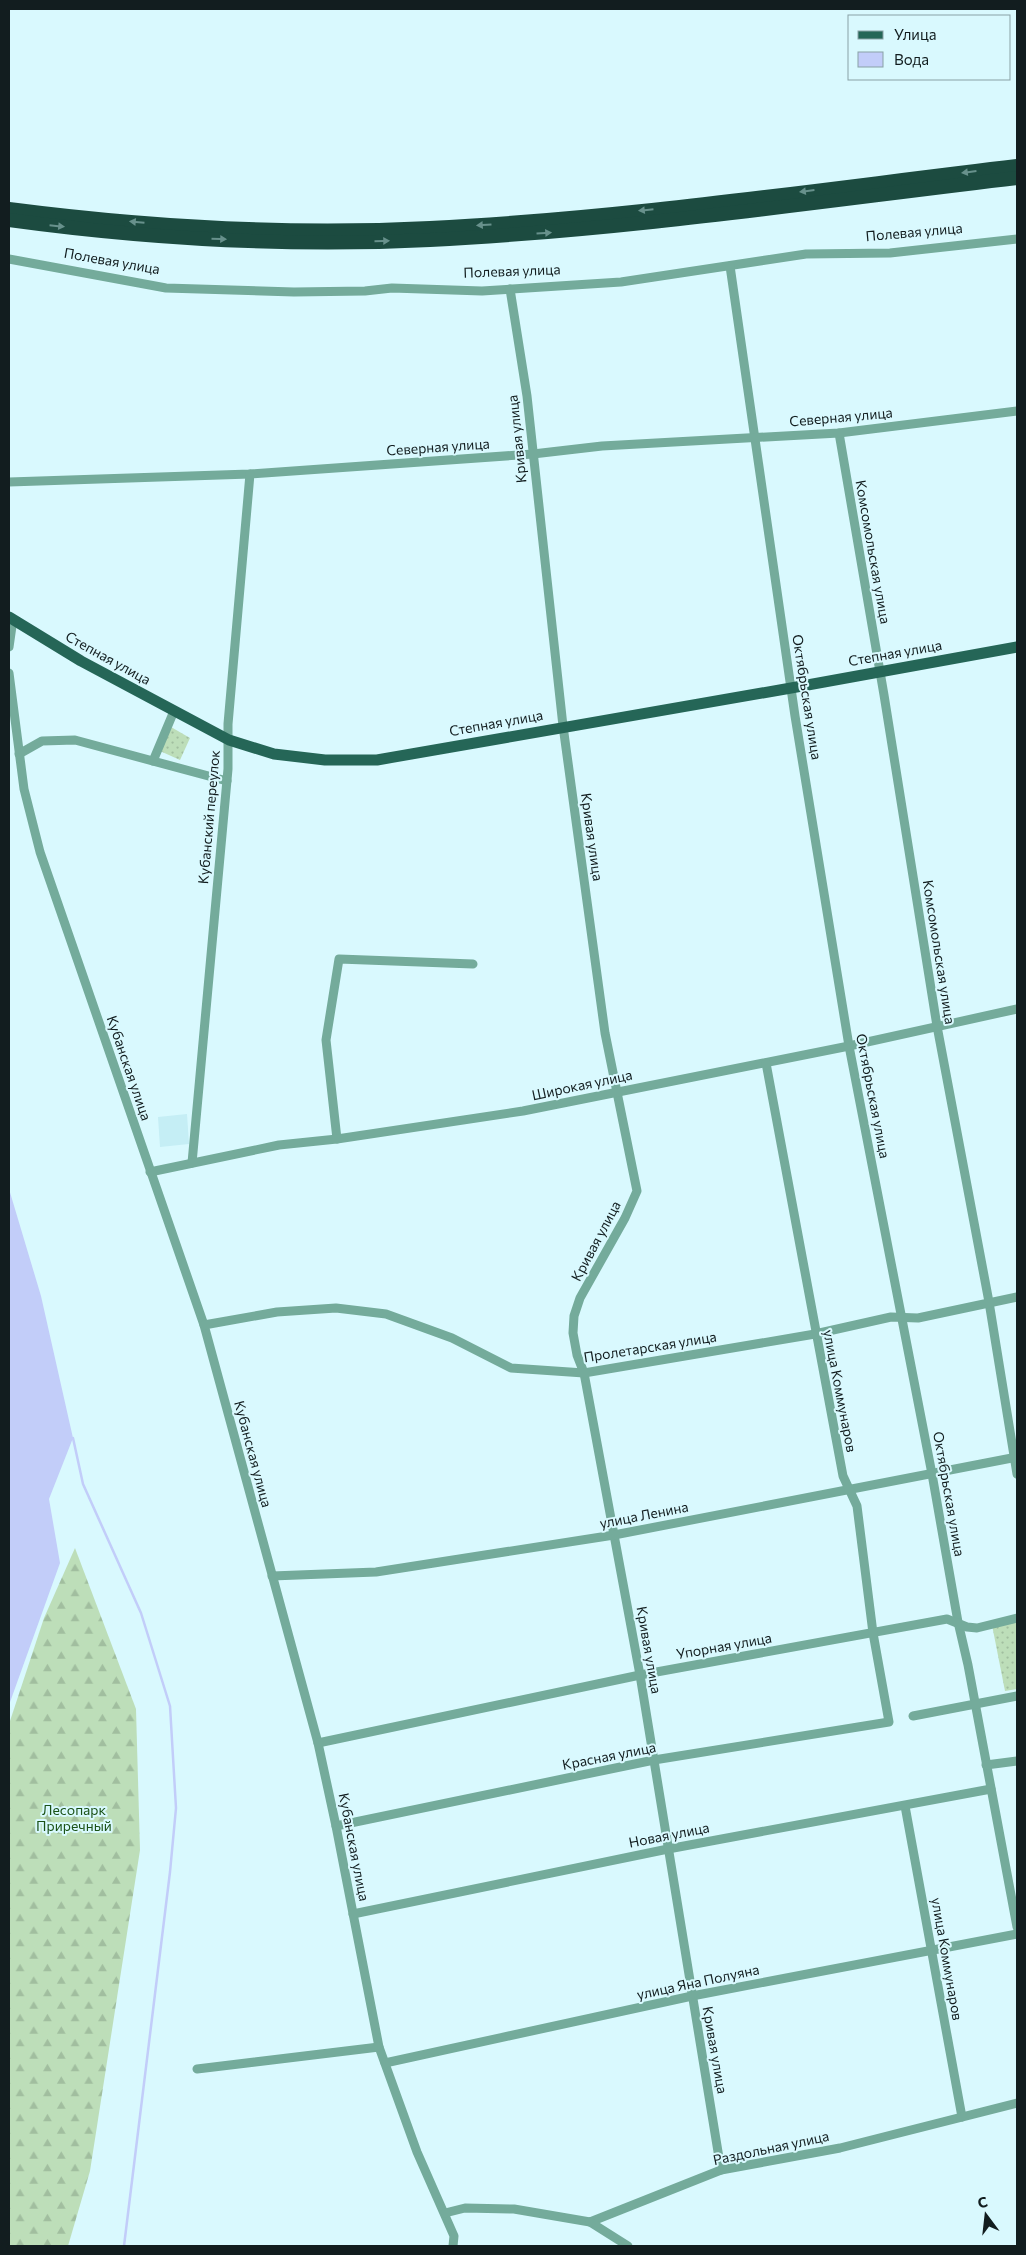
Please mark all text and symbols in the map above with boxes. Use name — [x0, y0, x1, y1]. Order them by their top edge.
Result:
legend — [848, 15, 1011, 80]
text: Улица — [894, 25, 936, 43]
text: Вода — [894, 50, 929, 68]
one-way arrow — [961, 168, 977, 176]
one-way arrow — [799, 187, 815, 195]
one-way arrow — [638, 206, 654, 214]
one-way arrow — [128, 218, 144, 226]
street label: Полевая улица — [865, 219, 963, 244]
one-way arrow — [476, 221, 492, 229]
one-way arrow — [49, 222, 65, 230]
one-way arrow — [536, 228, 552, 236]
one-way arrow — [211, 235, 227, 243]
one-way arrow — [374, 236, 390, 244]
street label: Полевая улица — [63, 244, 161, 277]
street label: Полевая улица — [463, 260, 561, 281]
street label: Кривая улица — [503, 394, 530, 484]
street label: Северная улица — [789, 404, 893, 429]
street label: Северная улица — [386, 434, 490, 459]
street label: Комсомольская улица — [852, 479, 895, 625]
street label: Степная улица — [63, 627, 154, 688]
street label: Октябрьская улица — [789, 633, 826, 761]
street label: Степная улица — [847, 636, 943, 669]
street label: Степная улица — [448, 706, 544, 739]
street label: Кубанский переулок — [194, 749, 223, 885]
street label: Кривая улица — [578, 792, 607, 882]
street label: Комсомольская улица — [920, 879, 959, 1025]
street label: Кубанская улица — [104, 1013, 155, 1123]
street label: Октябрьская улица — [853, 1032, 894, 1160]
street label: Широкая улица — [530, 1066, 634, 1103]
street label: Кривая улица — [567, 1198, 624, 1284]
street label: Пролетарская улица — [582, 1328, 718, 1365]
street label: улица Коммунаров — [820, 1328, 861, 1454]
street label: Кубанская улица — [231, 1399, 276, 1509]
street label: Октябрьская улица — [930, 1430, 969, 1558]
street label: улица Ленина — [598, 1498, 690, 1531]
street label: Кривая улица — [633, 1605, 666, 1695]
street label: Упорная улица — [675, 1629, 773, 1662]
street label: Красная улица — [560, 1738, 657, 1773]
street label: Кубанская улица — [336, 1791, 373, 1902]
park label: Лесопарк Приречный — [36, 1801, 112, 1834]
street label: Новая улица — [627, 1818, 711, 1851]
street label: улица Коммунаров — [928, 1896, 967, 2022]
street label: улица Яна Полуяна — [635, 1960, 761, 2003]
street label: Кривая улица — [699, 2005, 732, 2095]
street label: Раздольная улица — [711, 2127, 830, 2168]
north arrow — [961, 2190, 1011, 2240]
text: С — [976, 2193, 989, 2211]

